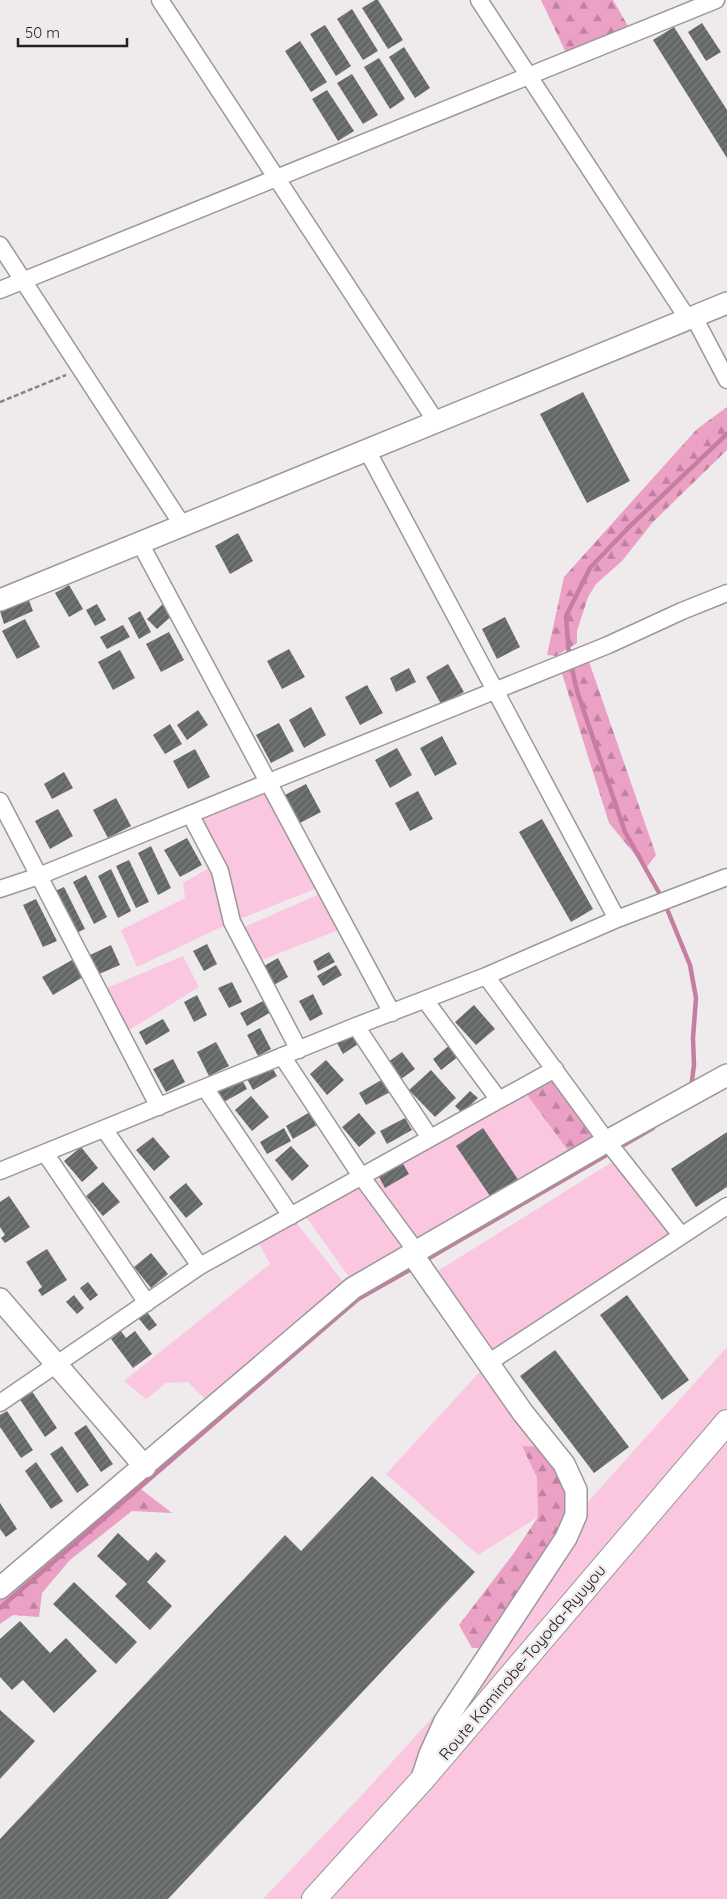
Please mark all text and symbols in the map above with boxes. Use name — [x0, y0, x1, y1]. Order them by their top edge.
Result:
scale bar — [18, 15, 126, 47]
text: 50 m — [25, 23, 60, 42]
street label: Route Kaminobe-Toyoda-Ryuyou — [434, 1560, 610, 1764]

